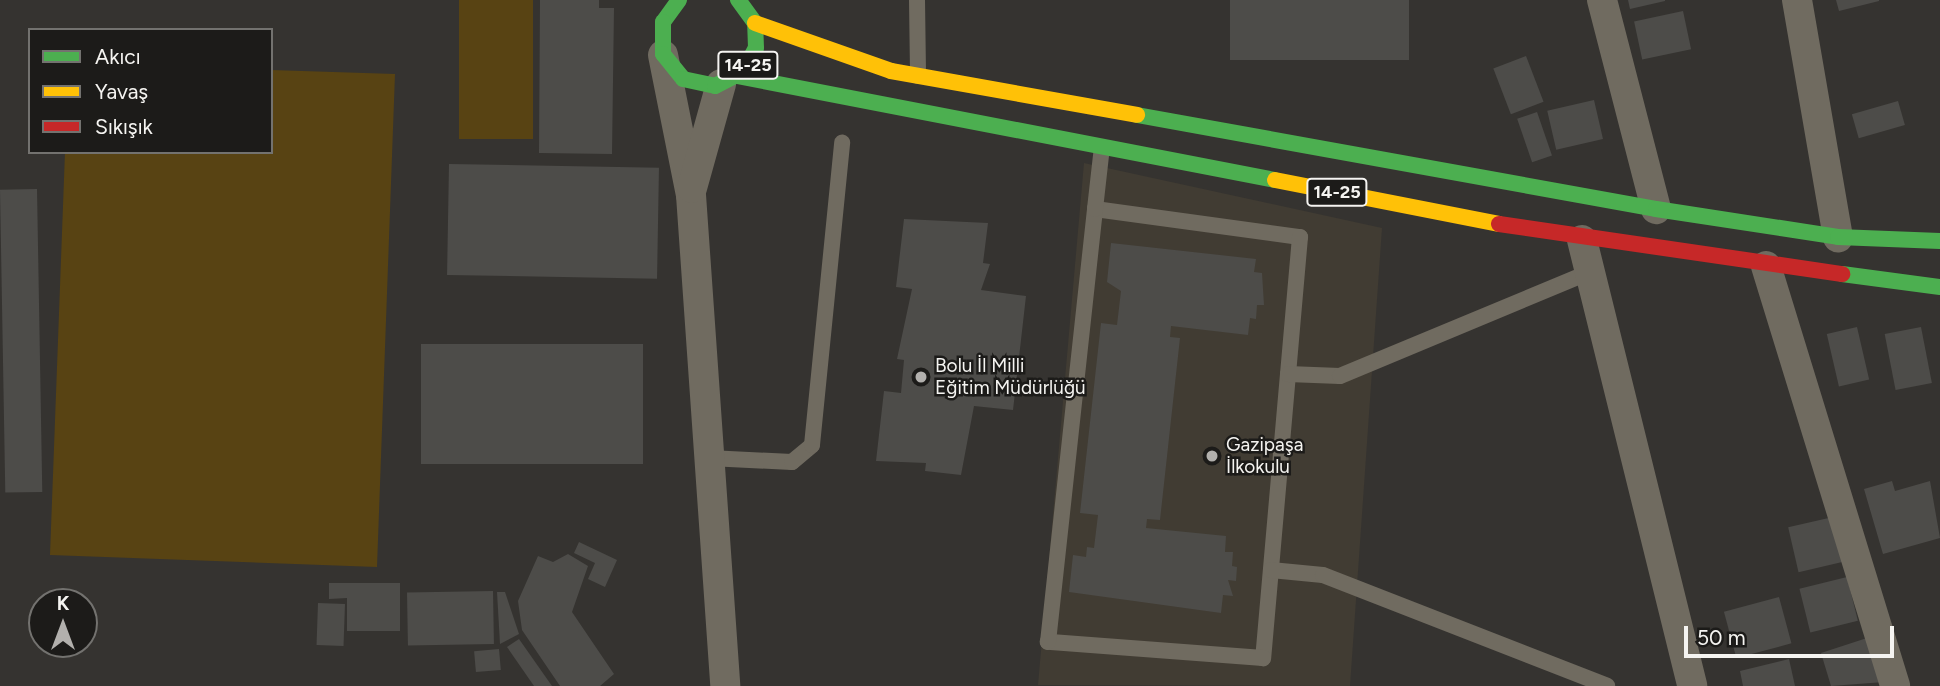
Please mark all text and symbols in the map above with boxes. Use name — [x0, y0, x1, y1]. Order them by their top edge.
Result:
legend — [28, 28, 273, 154]
text: Akıcı — [95, 44, 141, 69]
road number: 14-25 — [716, 51, 780, 80]
text: Yavaş — [95, 79, 148, 104]
text: Sıkışık — [95, 114, 153, 139]
road number: 14-25 — [1306, 177, 1368, 206]
place label: Bolu İl Milli Eğitim Müdürlüğü — [935, 355, 1086, 399]
marker: Bolu İl Milli Eğitim Müdürlüğü — [913, 369, 929, 385]
place label: Gazipaşa İlkokulu — [1226, 434, 1303, 478]
marker: Gazipaşa İlkokulu — [1204, 448, 1220, 464]
north arrow — [28, 588, 98, 658]
text: K — [57, 592, 69, 615]
scale bar — [1688, 612, 1898, 656]
text: 50 m — [1697, 625, 1746, 650]

